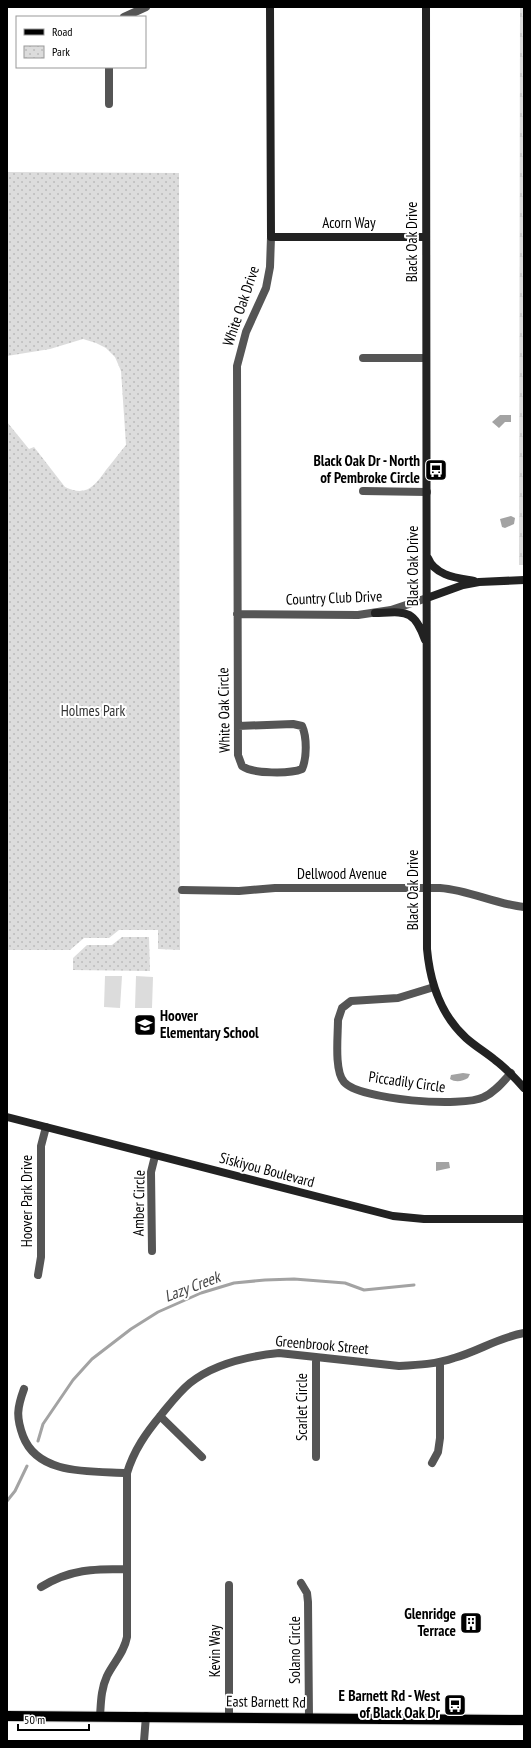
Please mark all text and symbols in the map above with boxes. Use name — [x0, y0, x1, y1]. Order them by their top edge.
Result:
legend — [16, 16, 146, 68]
text: Road — [52, 24, 72, 39]
text: Park — [52, 44, 70, 59]
street label: Black Oak Drive — [402, 202, 421, 282]
street label: Acorn Way — [322, 213, 376, 232]
street label: White Oak Drive — [218, 263, 263, 348]
place label: Black Oak Dr - North of Pembroke Circle — [313, 451, 420, 487]
bus stop icon: Black Oak Dr - North of Pembroke Circle — [423, 457, 449, 483]
street label: Black Oak Drive — [403, 526, 422, 606]
street label: Country Club Drive — [285, 586, 383, 609]
street label: White Oak Circle — [213, 667, 234, 753]
park label: Holmes Park — [61, 701, 125, 720]
street label: Black Oak Drive — [403, 850, 422, 930]
street label: Dellwood Avenue — [297, 864, 387, 883]
place label: Hoover Elementary School — [160, 1006, 259, 1042]
school or university icon: Hoover Elementary School — [132, 1012, 158, 1038]
street label: Piccadily Circle — [367, 1067, 447, 1096]
street label: Siskiyou Boulevard — [218, 1148, 317, 1191]
street label: Hoover Park Drive — [17, 1155, 36, 1247]
street label: Amber Circle — [128, 1170, 149, 1236]
water label: Lazy Creek — [161, 1266, 224, 1306]
street label: Greenbrook Street — [275, 1331, 370, 1358]
street label: Scarlet Circle — [292, 1373, 311, 1441]
place label: Glenridge Terrace — [404, 1604, 456, 1640]
building icon: Glenridge Terrace — [458, 1610, 484, 1636]
street label: Solano Circle — [285, 1616, 304, 1684]
street label: Kevin Way — [205, 1624, 224, 1677]
place label: E Barnett Rd - West of Black Oak Dr — [339, 1686, 441, 1722]
street label: East Barnett Rd — [226, 1691, 306, 1712]
bus stop icon: E Barnett Rd - West of Black Oak Dr — [442, 1692, 468, 1718]
scale bar — [18, 1706, 89, 1732]
text: 50 m — [24, 1712, 45, 1727]

